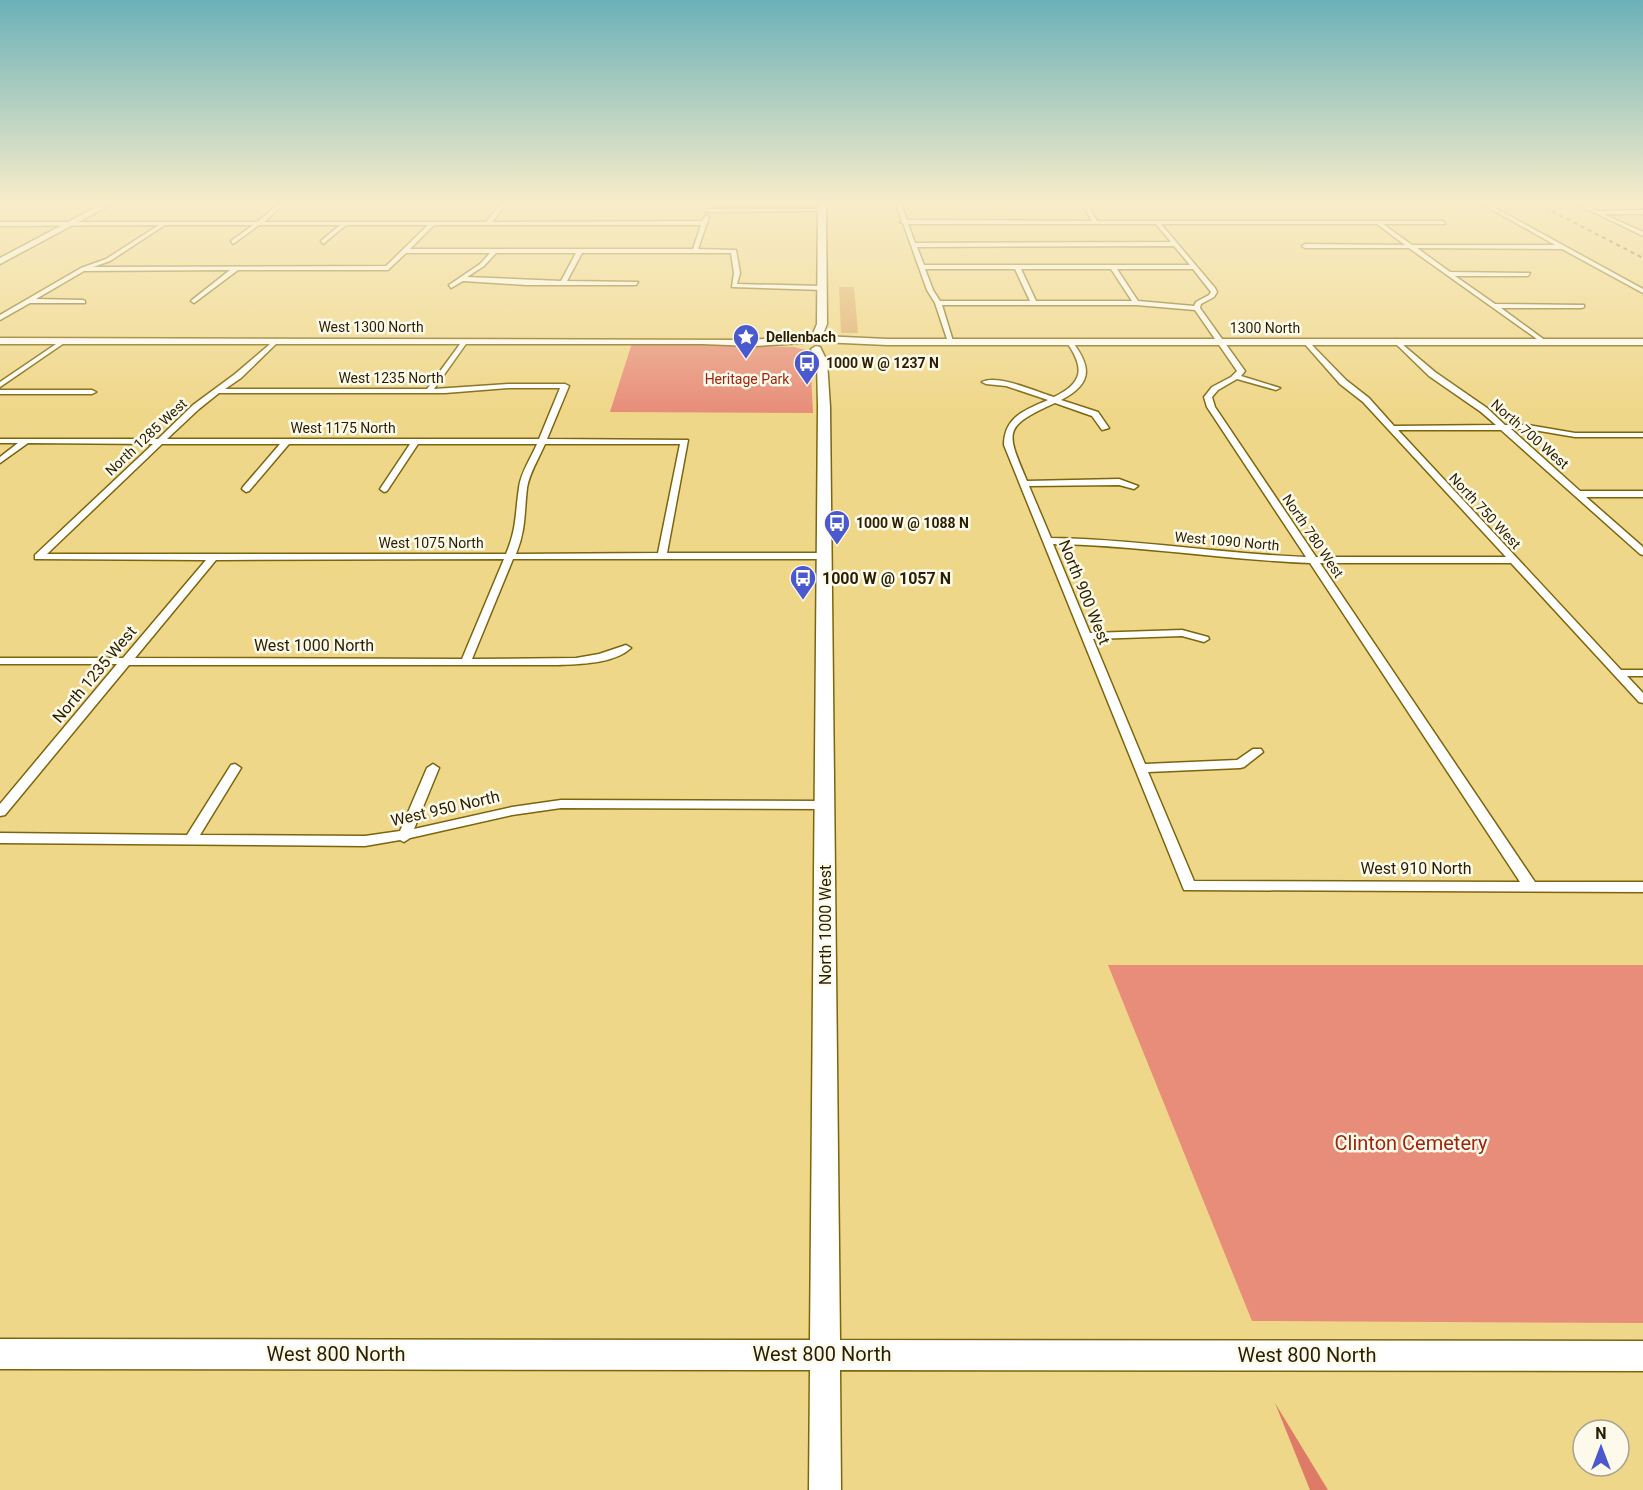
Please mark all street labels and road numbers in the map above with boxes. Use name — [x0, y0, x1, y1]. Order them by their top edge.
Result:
street label: West 1300 North — [318, 319, 424, 335]
street label: 1300 North — [1230, 320, 1300, 336]
street label: West 1235 North — [338, 370, 444, 386]
street label: North 1285 West — [102, 395, 190, 479]
street label: North 700 West — [1488, 396, 1572, 472]
street label: West 1175 North — [290, 420, 396, 436]
street label: North 750 West — [1446, 470, 1524, 552]
street label: North 780 West — [1279, 491, 1347, 581]
street label: West 1090 North — [1174, 528, 1280, 554]
street label: West 1075 North — [378, 535, 484, 551]
street label: North 900 West — [1055, 537, 1114, 647]
street label: North 1235 West — [48, 622, 140, 726]
street label: West 1000 North — [254, 636, 374, 655]
street label: West 950 North — [389, 787, 501, 830]
street label: West 910 North — [1360, 859, 1472, 878]
street label: North 1000 West — [816, 865, 835, 985]
street label: West 800 North — [266, 1342, 406, 1366]
street label: West 800 North — [752, 1342, 892, 1366]
street label: West 800 North — [1237, 1343, 1377, 1367]

